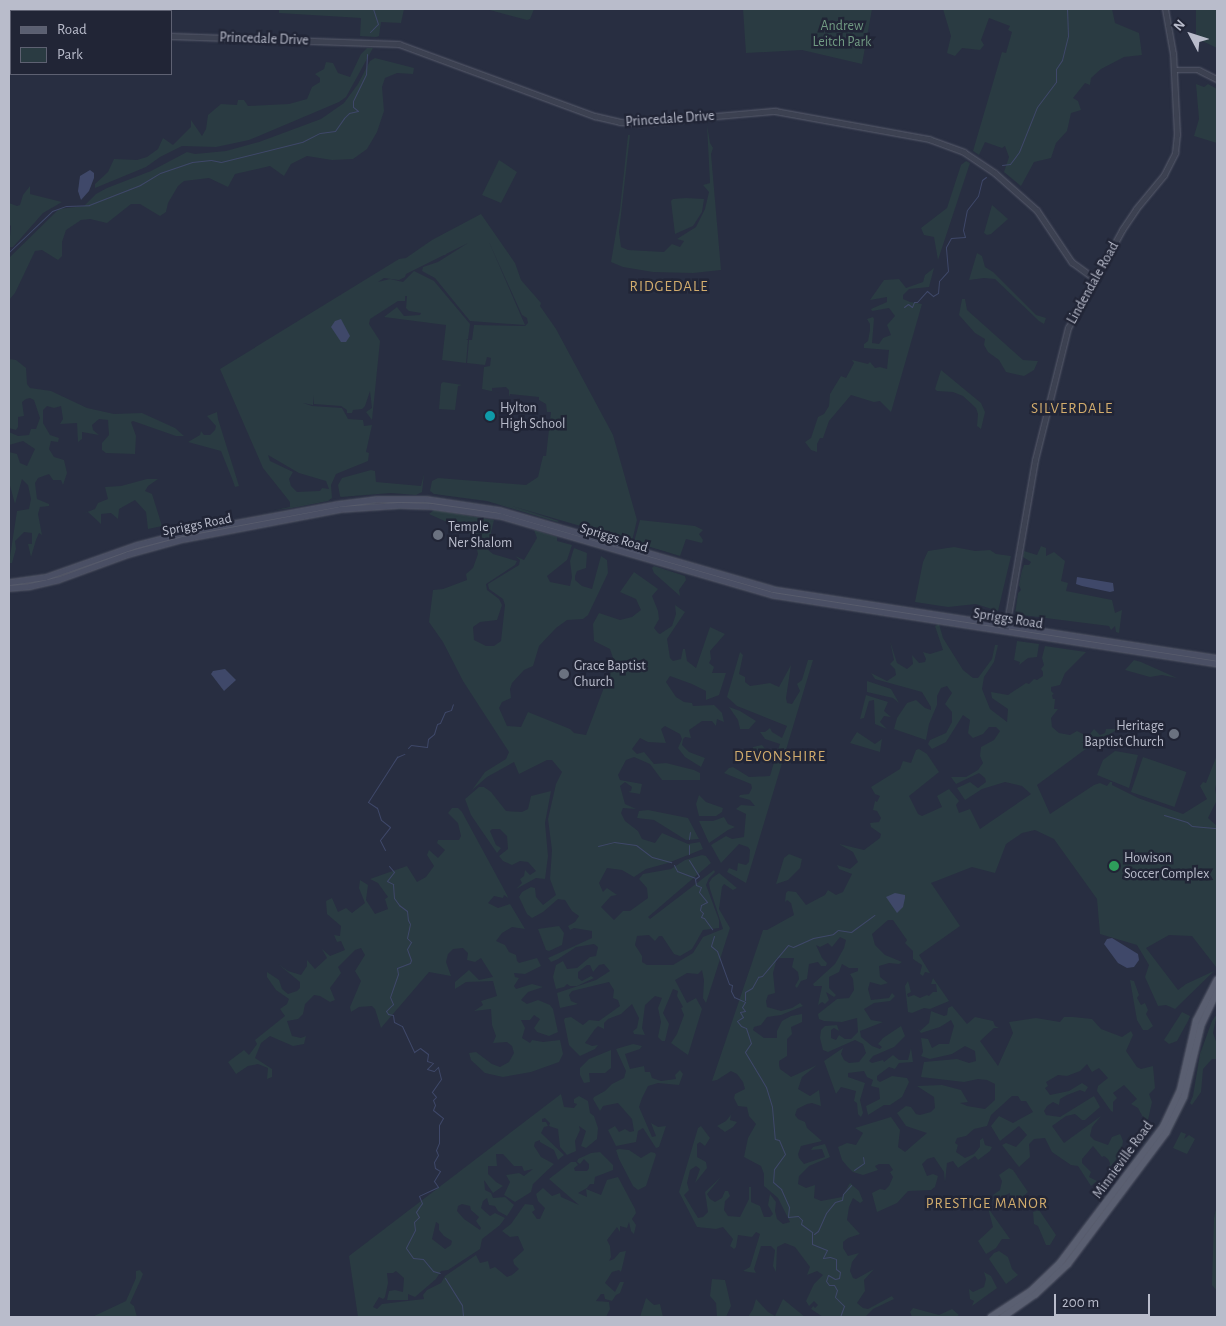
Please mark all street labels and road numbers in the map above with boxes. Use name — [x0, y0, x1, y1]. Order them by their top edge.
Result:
street label: Princedale Drive — [219, 29, 309, 49]
street label: Princedale Drive — [625, 108, 715, 130]
street label: Lindendale Road — [1064, 239, 1122, 327]
street label: Spriggs Road — [161, 510, 233, 540]
street label: Spriggs Road — [578, 520, 650, 556]
street label: Spriggs Road — [972, 605, 1044, 633]
street label: Minnieville Road — [1089, 1118, 1157, 1202]

